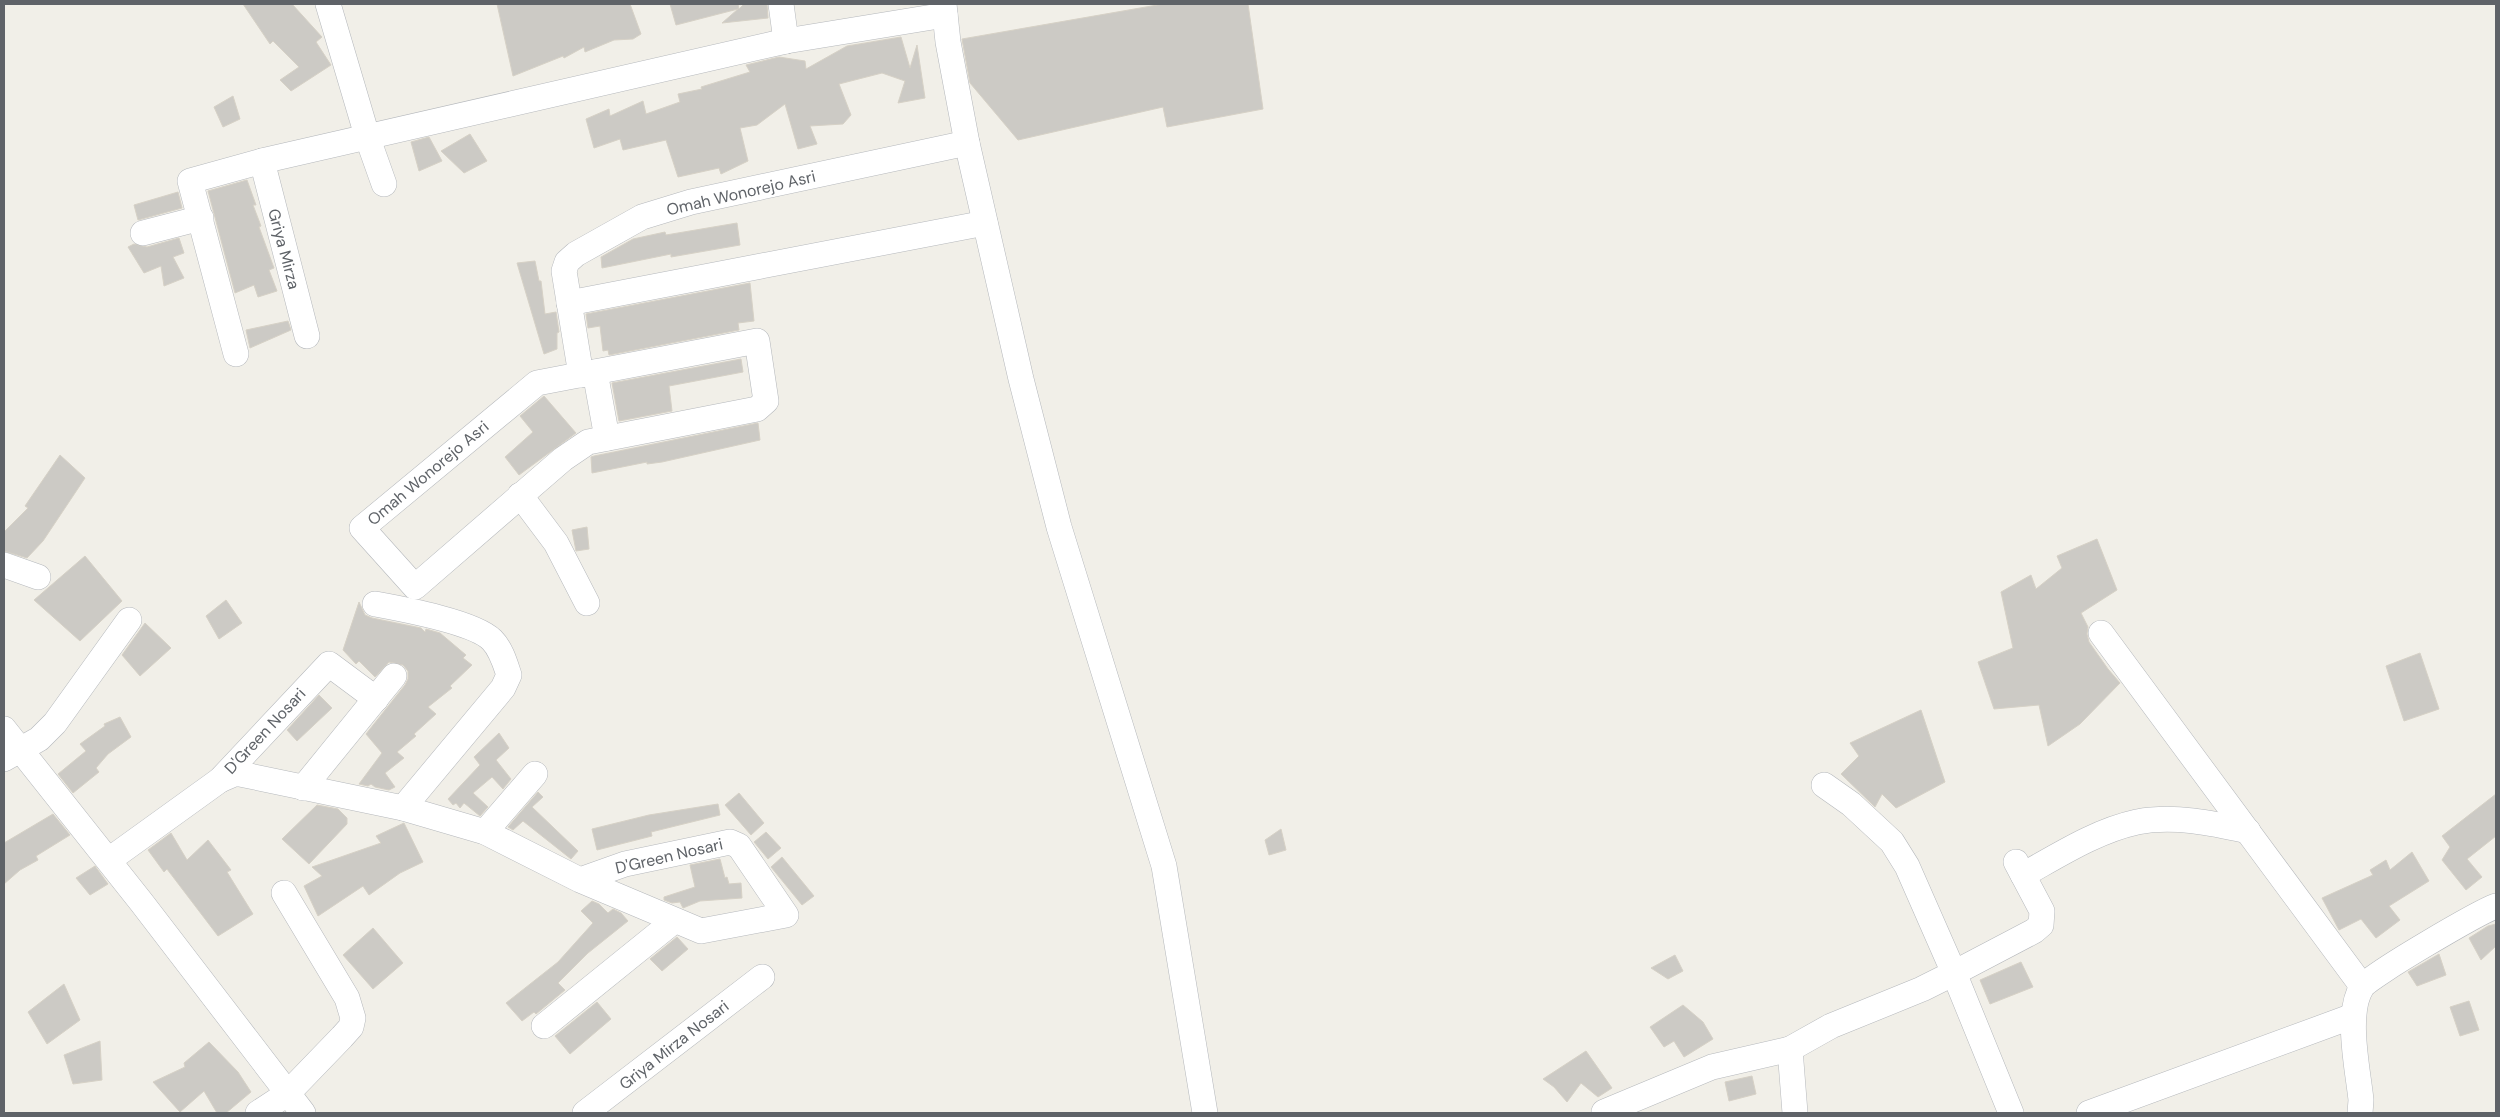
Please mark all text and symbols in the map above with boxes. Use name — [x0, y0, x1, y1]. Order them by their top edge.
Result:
street label: Omah Wonorejo Asri — [664, 166, 818, 220]
street label: Griya Mirza — [263, 206, 305, 292]
street label: Omah Wonorejo Asri — [363, 416, 493, 530]
street label: D'Green Nosari — [220, 684, 310, 778]
street label: D'Green Nosari — [613, 833, 725, 879]
street label: Griya Mirza Nosari — [615, 996, 733, 1094]

